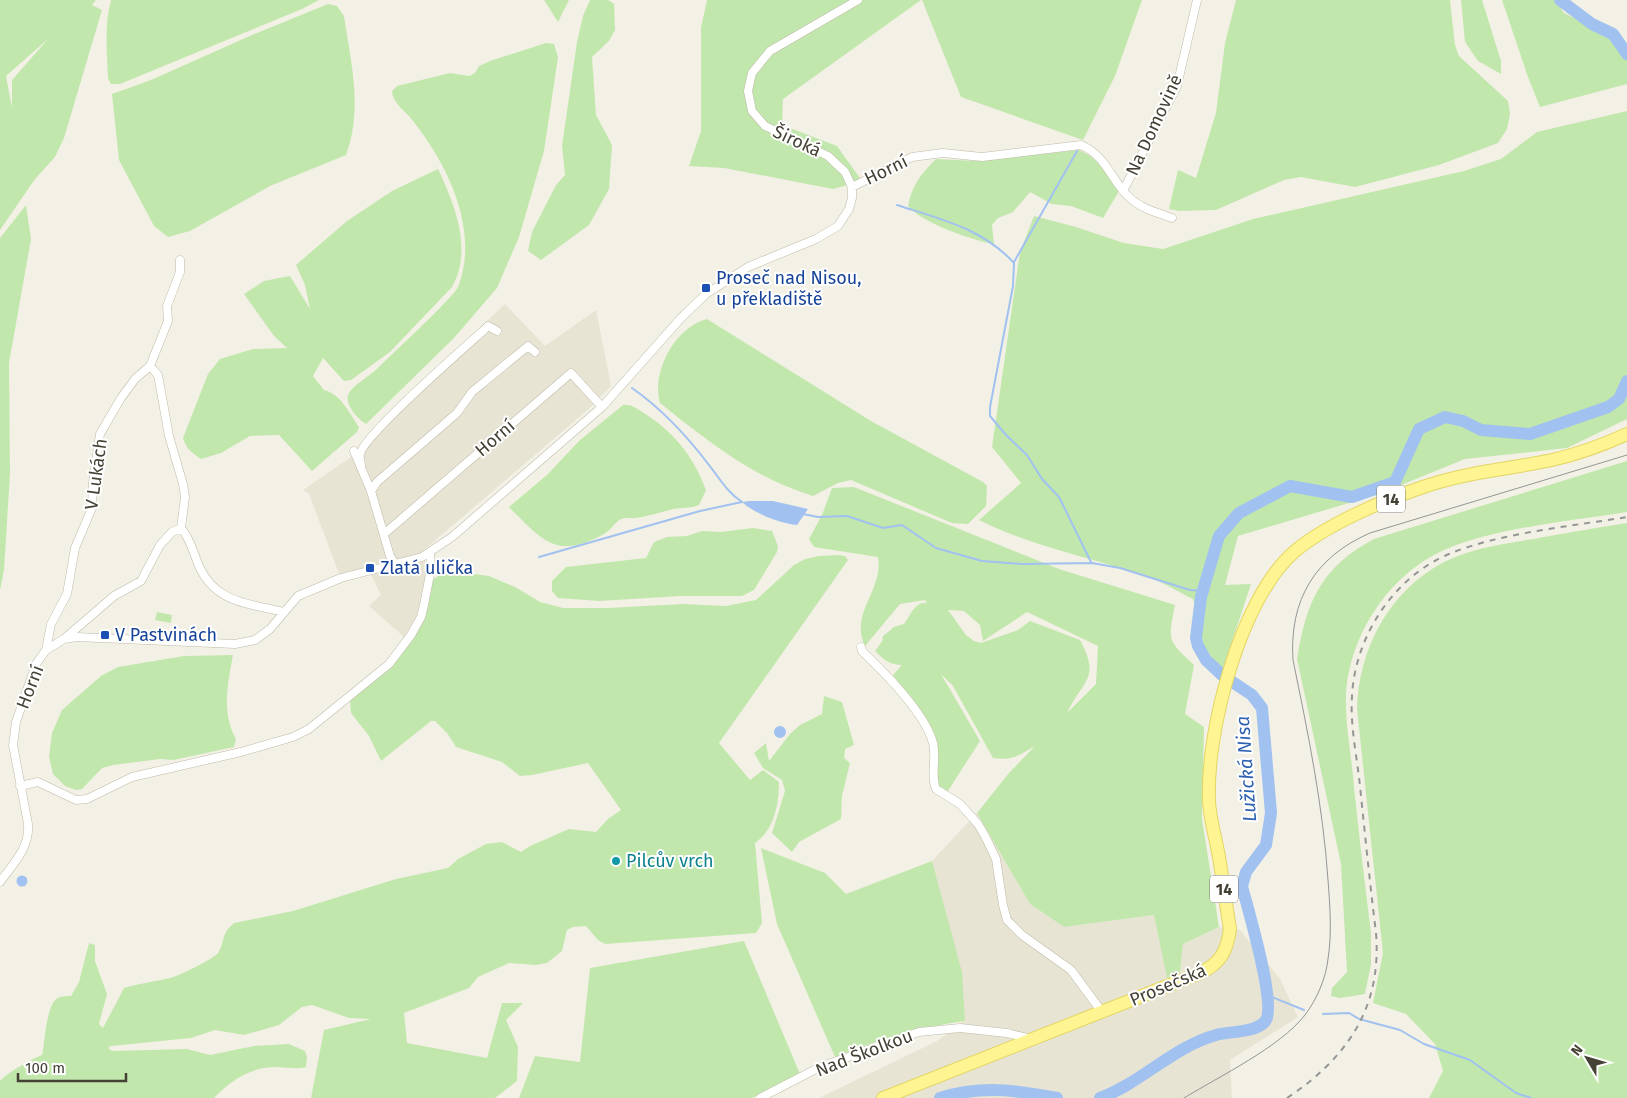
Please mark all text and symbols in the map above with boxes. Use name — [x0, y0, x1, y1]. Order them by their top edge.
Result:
street label: Na Domovině — [1121, 71, 1187, 179]
street label: Široká — [769, 120, 825, 162]
street label: Horní — [861, 150, 911, 190]
place label: Proseč nad Nisou, u překladiště — [716, 267, 862, 310]
marker: Proseč nad Nisou, u překladiště — [700, 282, 712, 294]
street label: Horní — [471, 415, 519, 461]
street label: V Lukách — [80, 437, 112, 511]
road number: 14 — [1377, 486, 1405, 512]
place label: Zlatá ulička — [380, 557, 473, 579]
marker: Zlatá ulička — [364, 562, 376, 574]
place label: V Pastvinách — [115, 624, 217, 646]
marker: V Pastvinách — [99, 629, 111, 641]
street label: Horní — [12, 662, 48, 712]
water label: Lužická Nisa — [1231, 715, 1261, 823]
place label: Pilcův vrch — [626, 850, 714, 872]
marker: Pilcův vrch — [610, 855, 622, 867]
road number: 14 — [1210, 876, 1238, 902]
street label: Prosečská — [1126, 959, 1210, 1011]
street label: Nad Školkou — [812, 1024, 916, 1082]
north arrow — [1562, 1033, 1612, 1083]
text: N — [1568, 1041, 1587, 1059]
scale bar — [18, 1050, 125, 1082]
text: 100 m — [25, 1059, 65, 1077]

